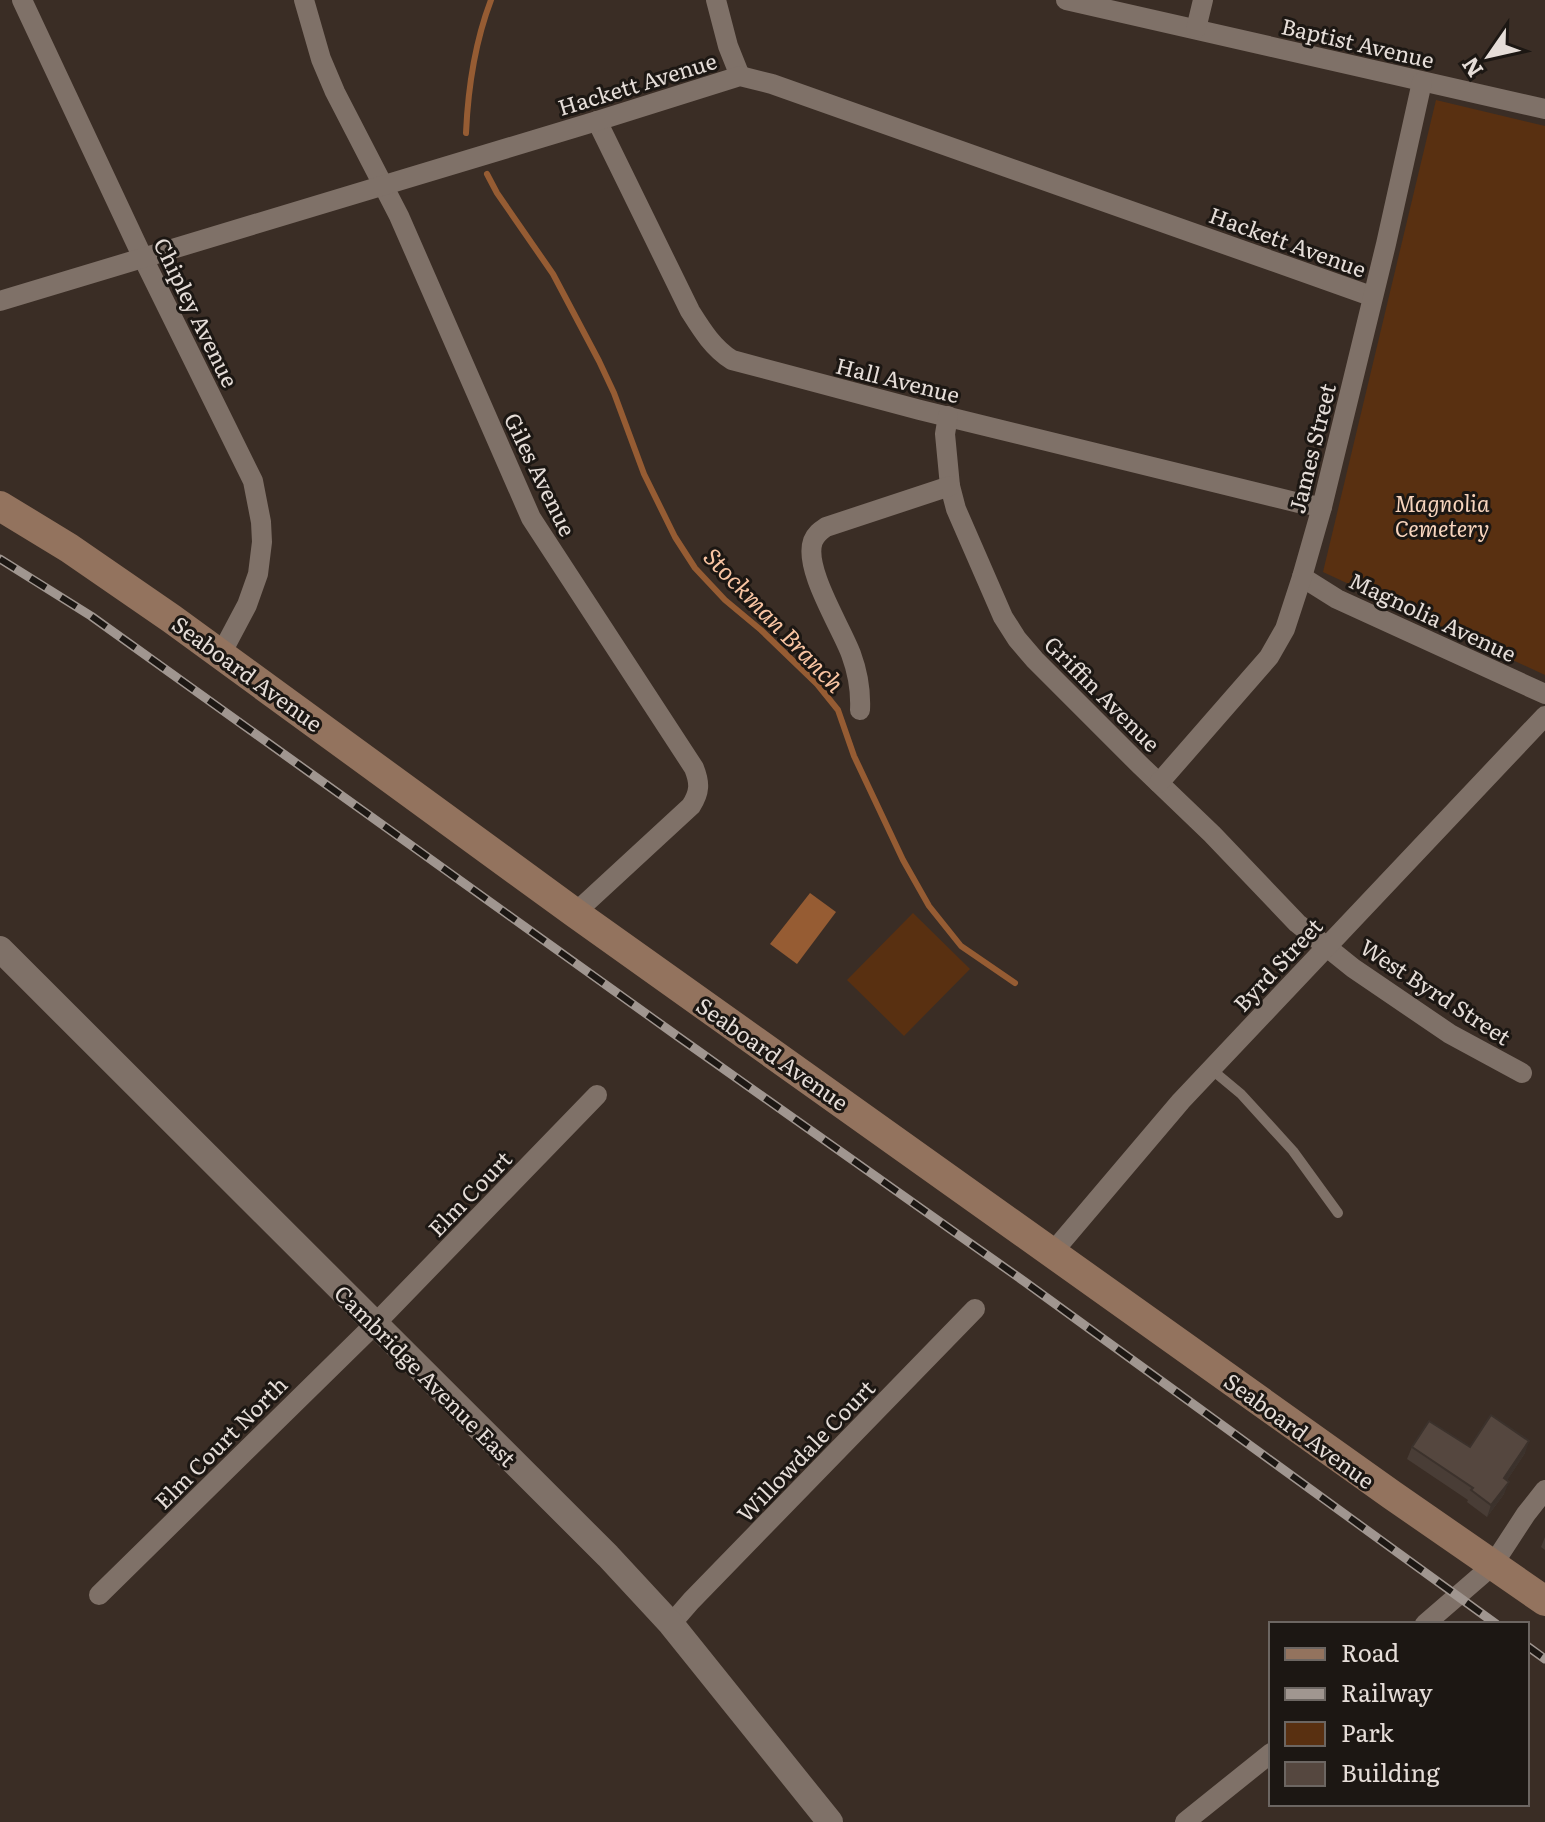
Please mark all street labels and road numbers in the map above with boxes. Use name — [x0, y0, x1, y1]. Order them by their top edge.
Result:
street label: Baptist Avenue — [1278, 8, 1438, 76]
street label: Hackett Avenue — [553, 43, 721, 123]
street label: Hackett Avenue — [1205, 197, 1371, 285]
street label: Chipley Avenue — [146, 232, 248, 392]
street label: Hall Avenue — [833, 348, 963, 410]
street label: James Street — [1279, 380, 1343, 516]
street label: Giles Avenue — [497, 407, 585, 541]
street label: Magnolia Avenue — [1344, 563, 1522, 669]
street label: Seaboard Avenue — [166, 607, 330, 739]
street label: Griffin Avenue — [1038, 628, 1168, 758]
street label: Byrd Street — [1225, 910, 1329, 1018]
street label: West Byrd Street — [1354, 930, 1518, 1052]
street label: Seaboard Avenue — [690, 988, 856, 1118]
street label: Elm Court — [420, 1143, 519, 1243]
street label: Cambridge Avenue East — [328, 1277, 524, 1473]
street label: Seaboard Avenue — [1218, 1364, 1382, 1496]
street label: Elm Court North — [146, 1368, 294, 1516]
street label: Willowdale Court — [728, 1371, 882, 1529]

